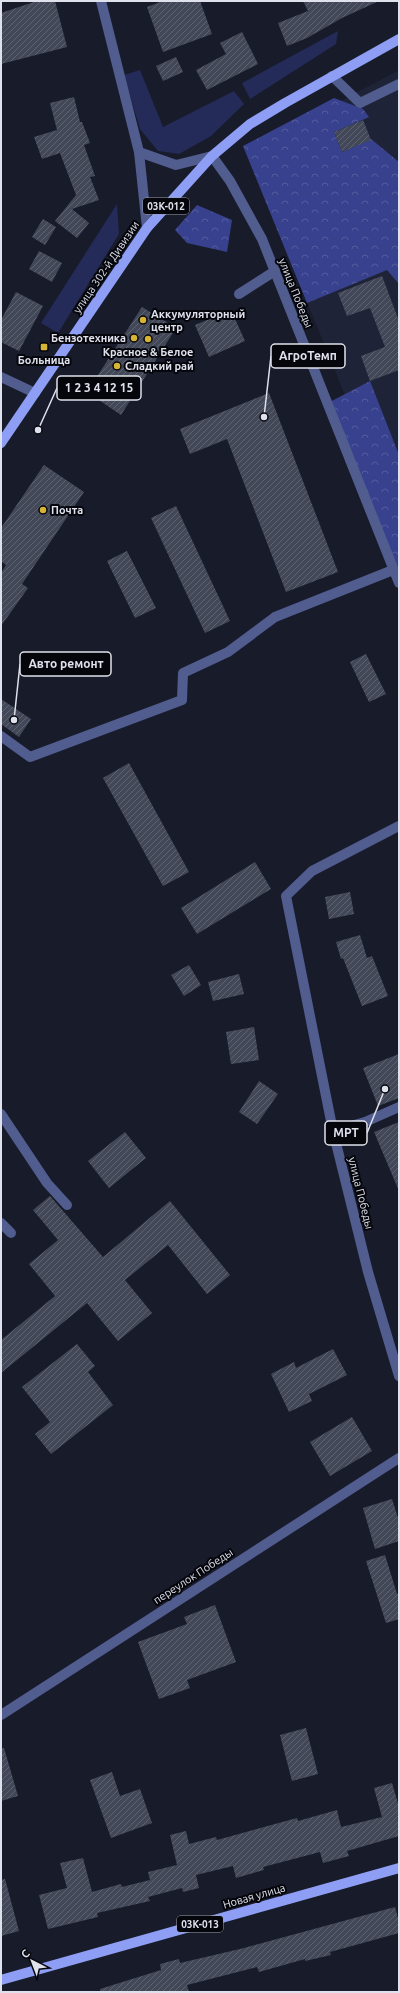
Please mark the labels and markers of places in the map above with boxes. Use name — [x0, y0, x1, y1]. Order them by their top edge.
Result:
place label: Аккумуляторный центр — [151, 308, 245, 333]
marker: Аккумуляторный центр — [138, 315, 148, 325]
place label: Бензотехника — [51, 332, 126, 344]
marker: Бензотехника — [129, 333, 139, 343]
marker: Красное & Белое — [143, 334, 153, 344]
marker: Больница — [39, 342, 49, 352]
callout: АгроТемп — [271, 344, 345, 368]
place label: Красное & Белое — [103, 346, 193, 358]
place label: Больница — [18, 354, 70, 366]
place label: Сладкий рай — [125, 360, 194, 372]
marker: Сладкий рай — [112, 361, 122, 371]
callout: 1 2 3 4 12 15 — [57, 376, 141, 400]
place label: Почта — [51, 504, 83, 516]
marker: Почта — [38, 505, 48, 515]
callout: Авто ремонт — [20, 652, 111, 676]
callout: МРТ — [325, 1121, 367, 1145]

